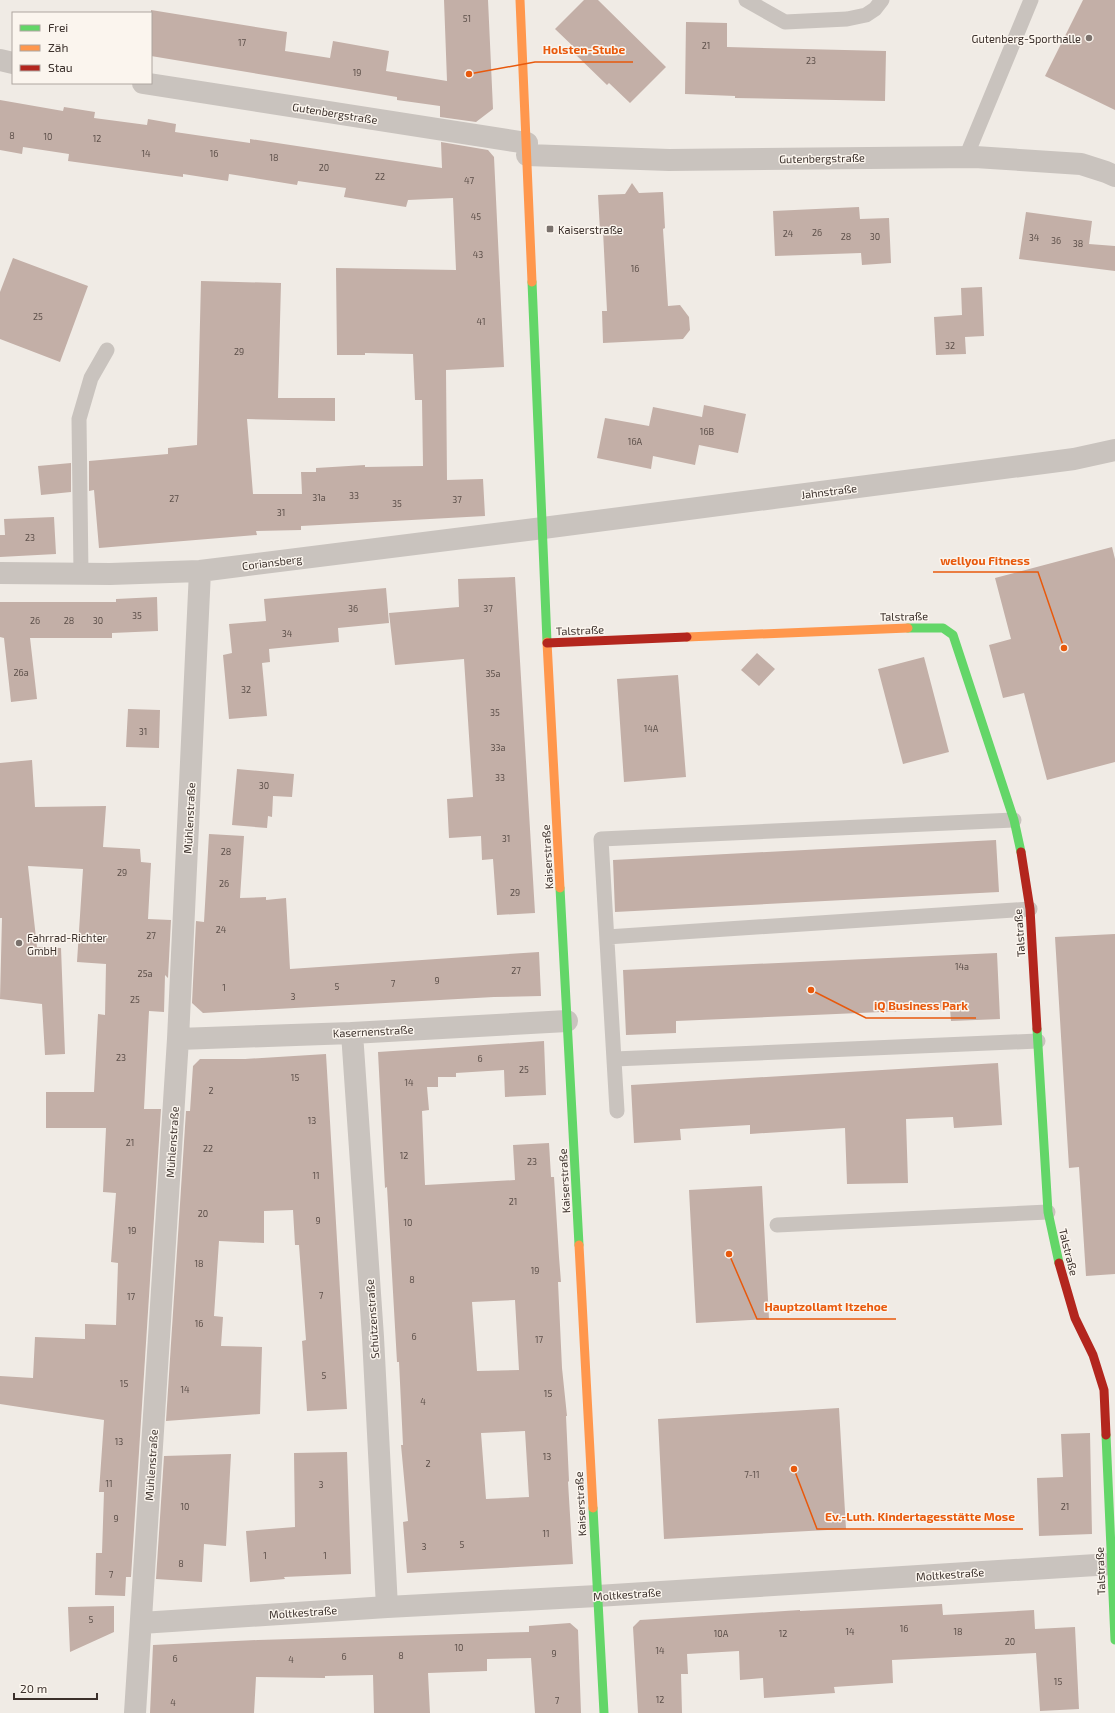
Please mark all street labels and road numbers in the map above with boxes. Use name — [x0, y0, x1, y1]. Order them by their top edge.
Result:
street label: Gutenbergstraße — [292, 100, 379, 126]
street label: Gutenbergstraße — [779, 151, 865, 165]
street label: Jahnstraße — [800, 481, 858, 501]
street label: Coriansberg — [241, 552, 303, 572]
street label: Talstraße — [880, 609, 928, 623]
street label: Talstraße — [556, 623, 604, 637]
street label: Mühlenstraße — [181, 782, 197, 854]
street label: Kaiserstraße — [539, 824, 555, 890]
street label: Talstraße — [1011, 908, 1027, 958]
street label: Kasernenstraße — [332, 1022, 414, 1040]
street label: Mühlenstraße — [163, 1106, 181, 1178]
street label: Kaiserstraße — [556, 1148, 572, 1214]
street label: Talstraße — [1057, 1227, 1081, 1277]
street label: Schützenstraße — [363, 1279, 381, 1359]
street label: Mühlenstraße — [142, 1429, 160, 1501]
street label: Kaiserstraße — [572, 1471, 588, 1537]
street label: Talstraße — [1093, 1547, 1107, 1595]
street label: Moltkestraße — [916, 1565, 985, 1583]
street label: Moltkestraße — [593, 1585, 662, 1603]
street label: Moltkestraße — [269, 1603, 338, 1621]

